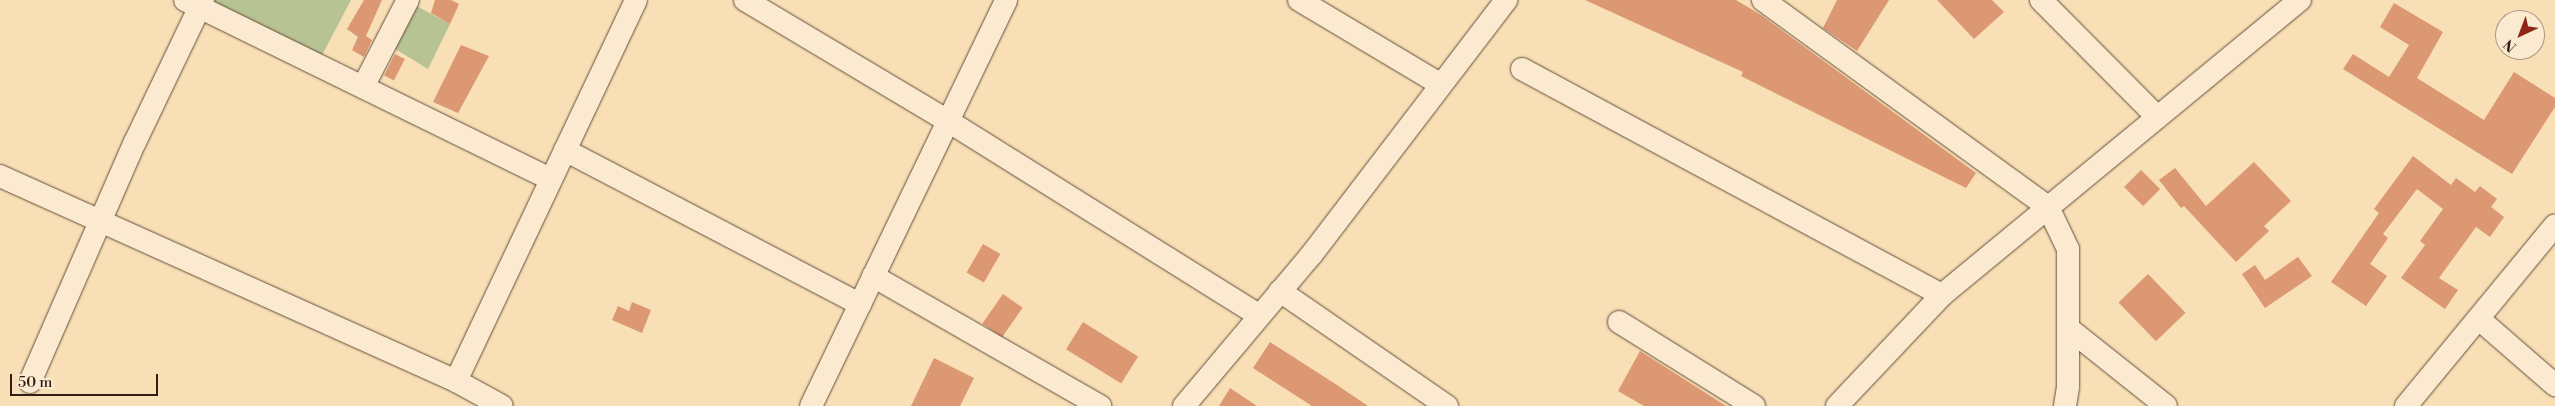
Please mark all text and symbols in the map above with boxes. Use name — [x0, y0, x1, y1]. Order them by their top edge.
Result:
north arrow — [2495, 10, 2545, 60]
text: N — [2500, 35, 2521, 56]
scale bar — [12, 364, 160, 396]
text: 50 m — [18, 373, 52, 392]

